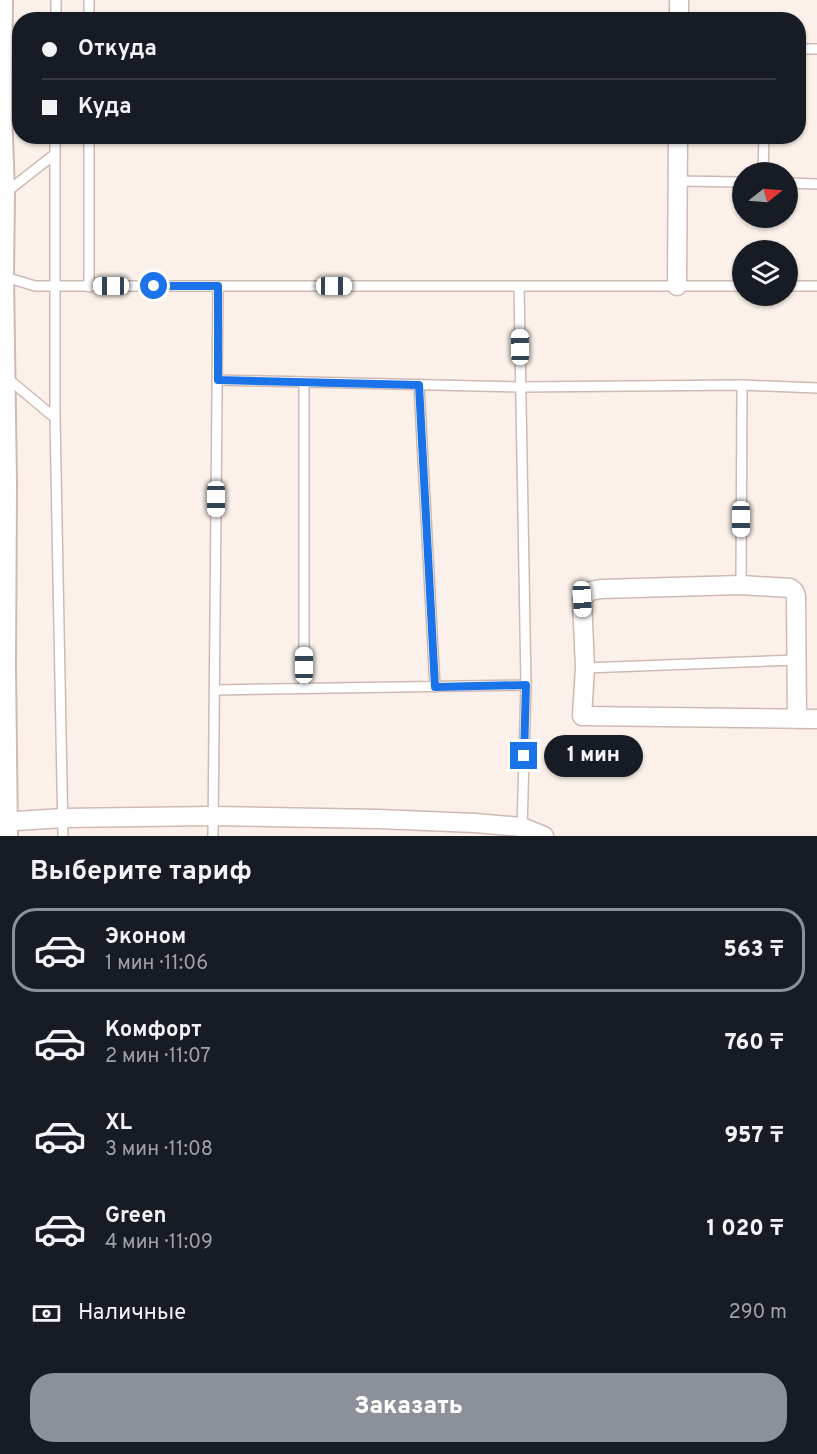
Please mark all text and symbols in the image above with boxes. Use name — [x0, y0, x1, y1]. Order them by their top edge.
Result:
text: Откуда — [78, 36, 157, 63]
text: Куда — [78, 94, 132, 121]
north arrow — [732, 162, 798, 228]
map controls — [732, 162, 798, 306]
button: layers — [732, 240, 798, 306]
route start — [140, 272, 167, 299]
car — [93, 277, 129, 295]
car — [316, 277, 352, 295]
car — [511, 329, 529, 365]
car — [207, 481, 225, 517]
car — [732, 501, 750, 537]
car — [572, 581, 592, 617]
car — [295, 647, 313, 683]
callout: 1 мин — [545, 735, 644, 777]
route end — [510, 742, 537, 769]
text: 1 мин — [567, 743, 620, 769]
text: Выберите тариф — [30, 855, 252, 889]
icon: car — [33, 923, 87, 977]
text: Эконом — [105, 924, 186, 951]
text: 563 ₸ — [724, 937, 784, 964]
text: 1 мин · 11:06 — [105, 951, 208, 977]
icon: car — [33, 1016, 87, 1070]
text: Комфорт — [105, 1017, 202, 1044]
text: 760 ₸ — [725, 1030, 784, 1057]
text: 2 мин · 11:07 — [105, 1044, 211, 1070]
icon: car — [33, 1109, 87, 1163]
text: XL — [105, 1110, 132, 1137]
text: 957 ₸ — [724, 1123, 784, 1150]
text: 3 мин · 11:08 — [105, 1137, 213, 1163]
icon: car — [33, 1202, 87, 1256]
text: Green — [105, 1203, 167, 1230]
text: 1 020 ₸ — [707, 1216, 784, 1243]
text: 4 мин · 11:09 — [105, 1230, 213, 1256]
icon: cash — [30, 1297, 63, 1330]
text: Наличные — [78, 1300, 186, 1327]
text: 290 m — [729, 1300, 787, 1326]
button: Заказать — [30, 1373, 787, 1442]

